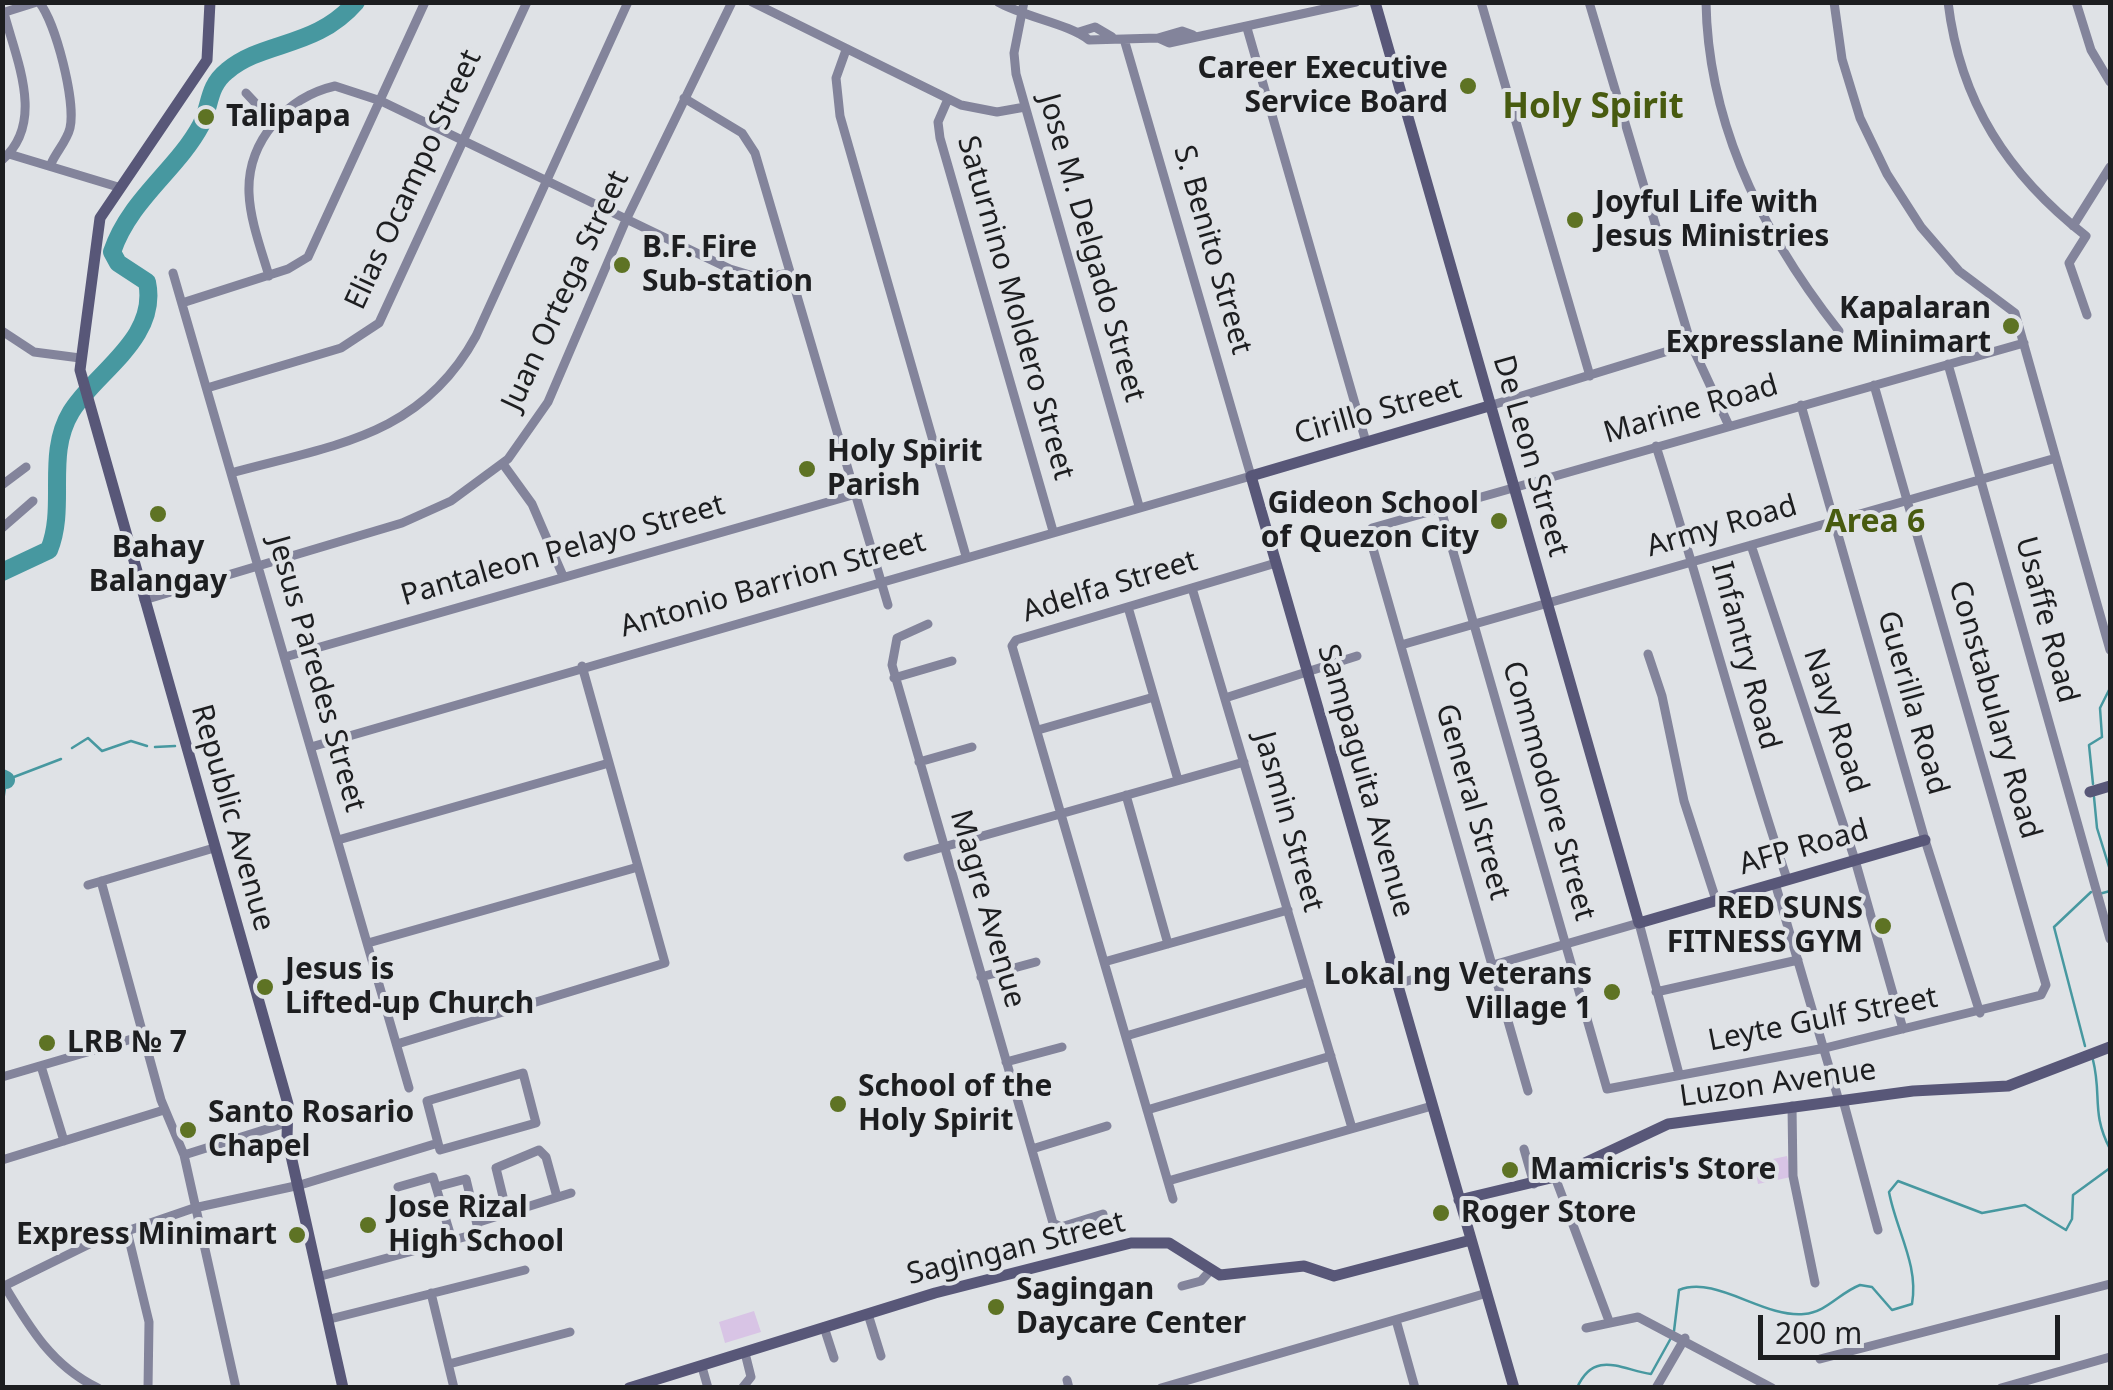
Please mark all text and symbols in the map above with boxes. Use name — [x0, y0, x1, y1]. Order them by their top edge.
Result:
street label: Elias Ocampo Street — [338, 45, 490, 315]
place label: Career Executive Service Board — [1197, 51, 1448, 122]
marker: Career Executive Service Board — [1457, 75, 1479, 97]
district label: Holy Spirit — [1502, 87, 1684, 129]
street label: Jose M. Delgado Street — [1030, 90, 1152, 406]
place label: Talipapa — [226, 99, 351, 135]
marker: Talipapa — [195, 106, 217, 128]
street label: Saturnino Moldero Street — [949, 132, 1081, 484]
street label: S. Benito Street — [1165, 141, 1259, 359]
street label: Juan Ortega Street — [495, 165, 637, 417]
place label: Joyful Life with Jesus Ministries — [1595, 185, 1829, 256]
marker: Joyful Life with Jesus Ministries — [1564, 209, 1586, 231]
place label: B.F. Fire Sub-station — [642, 230, 813, 300]
marker: B.F. Fire Sub-station — [611, 254, 633, 276]
place label: Kapalaran Expresslane Minimart — [1666, 291, 1991, 362]
marker: Kapalaran Expresslane Minimart — [2000, 315, 2022, 337]
street label: De Leon Street — [1484, 351, 1576, 561]
street label: Marine Road — [1600, 368, 1782, 452]
street label: Cirillo Street — [1290, 371, 1466, 453]
place label: Holy Spirit Parish — [827, 434, 982, 504]
marker: Holy Spirit Parish — [796, 458, 818, 480]
place label: Gideon School of Quezon City — [1261, 486, 1479, 556]
street label: Pantaleon Pelayo Street — [397, 488, 729, 614]
street label: Army Road — [1643, 488, 1801, 566]
marker: Bahay Balangay — [147, 503, 169, 525]
district label: Area 6 — [1825, 504, 1925, 542]
marker: Gideon School of Quezon City — [1488, 510, 1510, 532]
street label: Antonio Barrion Street — [616, 524, 930, 646]
place label: Bahay Balangay — [89, 530, 227, 600]
street label: Jesus Paredes Street — [259, 532, 373, 816]
street label: Usaffe Road — [2007, 533, 2085, 707]
street label: Adelfa Street — [1018, 543, 1202, 631]
street label: Infantry Road — [1703, 558, 1787, 754]
street label: Constabulary Road — [1940, 577, 2048, 843]
street label: Guerilla Road — [1869, 607, 1955, 799]
street label: Sampaguita Avenue — [1309, 640, 1421, 922]
street label: Navy Road — [1795, 644, 1875, 798]
street label: Commodore Street — [1494, 657, 1602, 925]
street label: General Street — [1427, 700, 1517, 904]
street label: Republic Avenue — [182, 701, 282, 935]
street label: Jasmin Street — [1245, 728, 1331, 916]
street label: Magre Avenue — [942, 806, 1032, 1012]
street label: AFP Road — [1735, 812, 1873, 884]
place label: RED SUNS FITNESS GYM — [1667, 891, 1863, 962]
marker: RED SUNS FITNESS GYM — [1872, 915, 1894, 937]
place label: Jesus is Lifted-up Church — [285, 952, 534, 1022]
place label: Lokal ng Veterans Village 1 — [1324, 957, 1592, 1028]
marker: Jesus is Lifted-up Church — [254, 976, 276, 998]
street label: Leyte Gulf Street — [1705, 980, 1941, 1060]
marker: Lokal ng Veterans Village 1 — [1601, 981, 1623, 1003]
place label: LRB № 7 — [67, 1025, 187, 1061]
marker: LRB № 7 — [36, 1032, 58, 1054]
street label: Luzon Avenue — [1677, 1052, 1879, 1116]
place label: School of the Holy Spirit — [858, 1069, 1052, 1140]
marker: School of the Holy Spirit — [827, 1093, 849, 1115]
place label: Santo Rosario Chapel — [208, 1095, 414, 1166]
marker: Santo Rosario Chapel — [177, 1119, 199, 1141]
place label: Mamicris's Store — [1530, 1152, 1776, 1188]
marker: Mamicris's Store — [1499, 1159, 1521, 1181]
place label: Jose Rizal High School — [388, 1190, 564, 1260]
place label: Roger Store — [1461, 1195, 1637, 1231]
marker: Roger Store — [1430, 1202, 1452, 1224]
street label: Sagingan Street — [903, 1205, 1129, 1293]
marker: Jose Rizal High School — [357, 1214, 379, 1236]
place label: Express Minimart — [16, 1217, 277, 1253]
marker: Express Minimart — [286, 1224, 308, 1246]
place label: Sagingan Daycare Center — [1016, 1272, 1246, 1342]
scale bar — [1763, 1295, 2066, 1357]
marker: Sagingan Daycare Center — [985, 1296, 1007, 1318]
text: 200 m — [1775, 1312, 1862, 1353]

